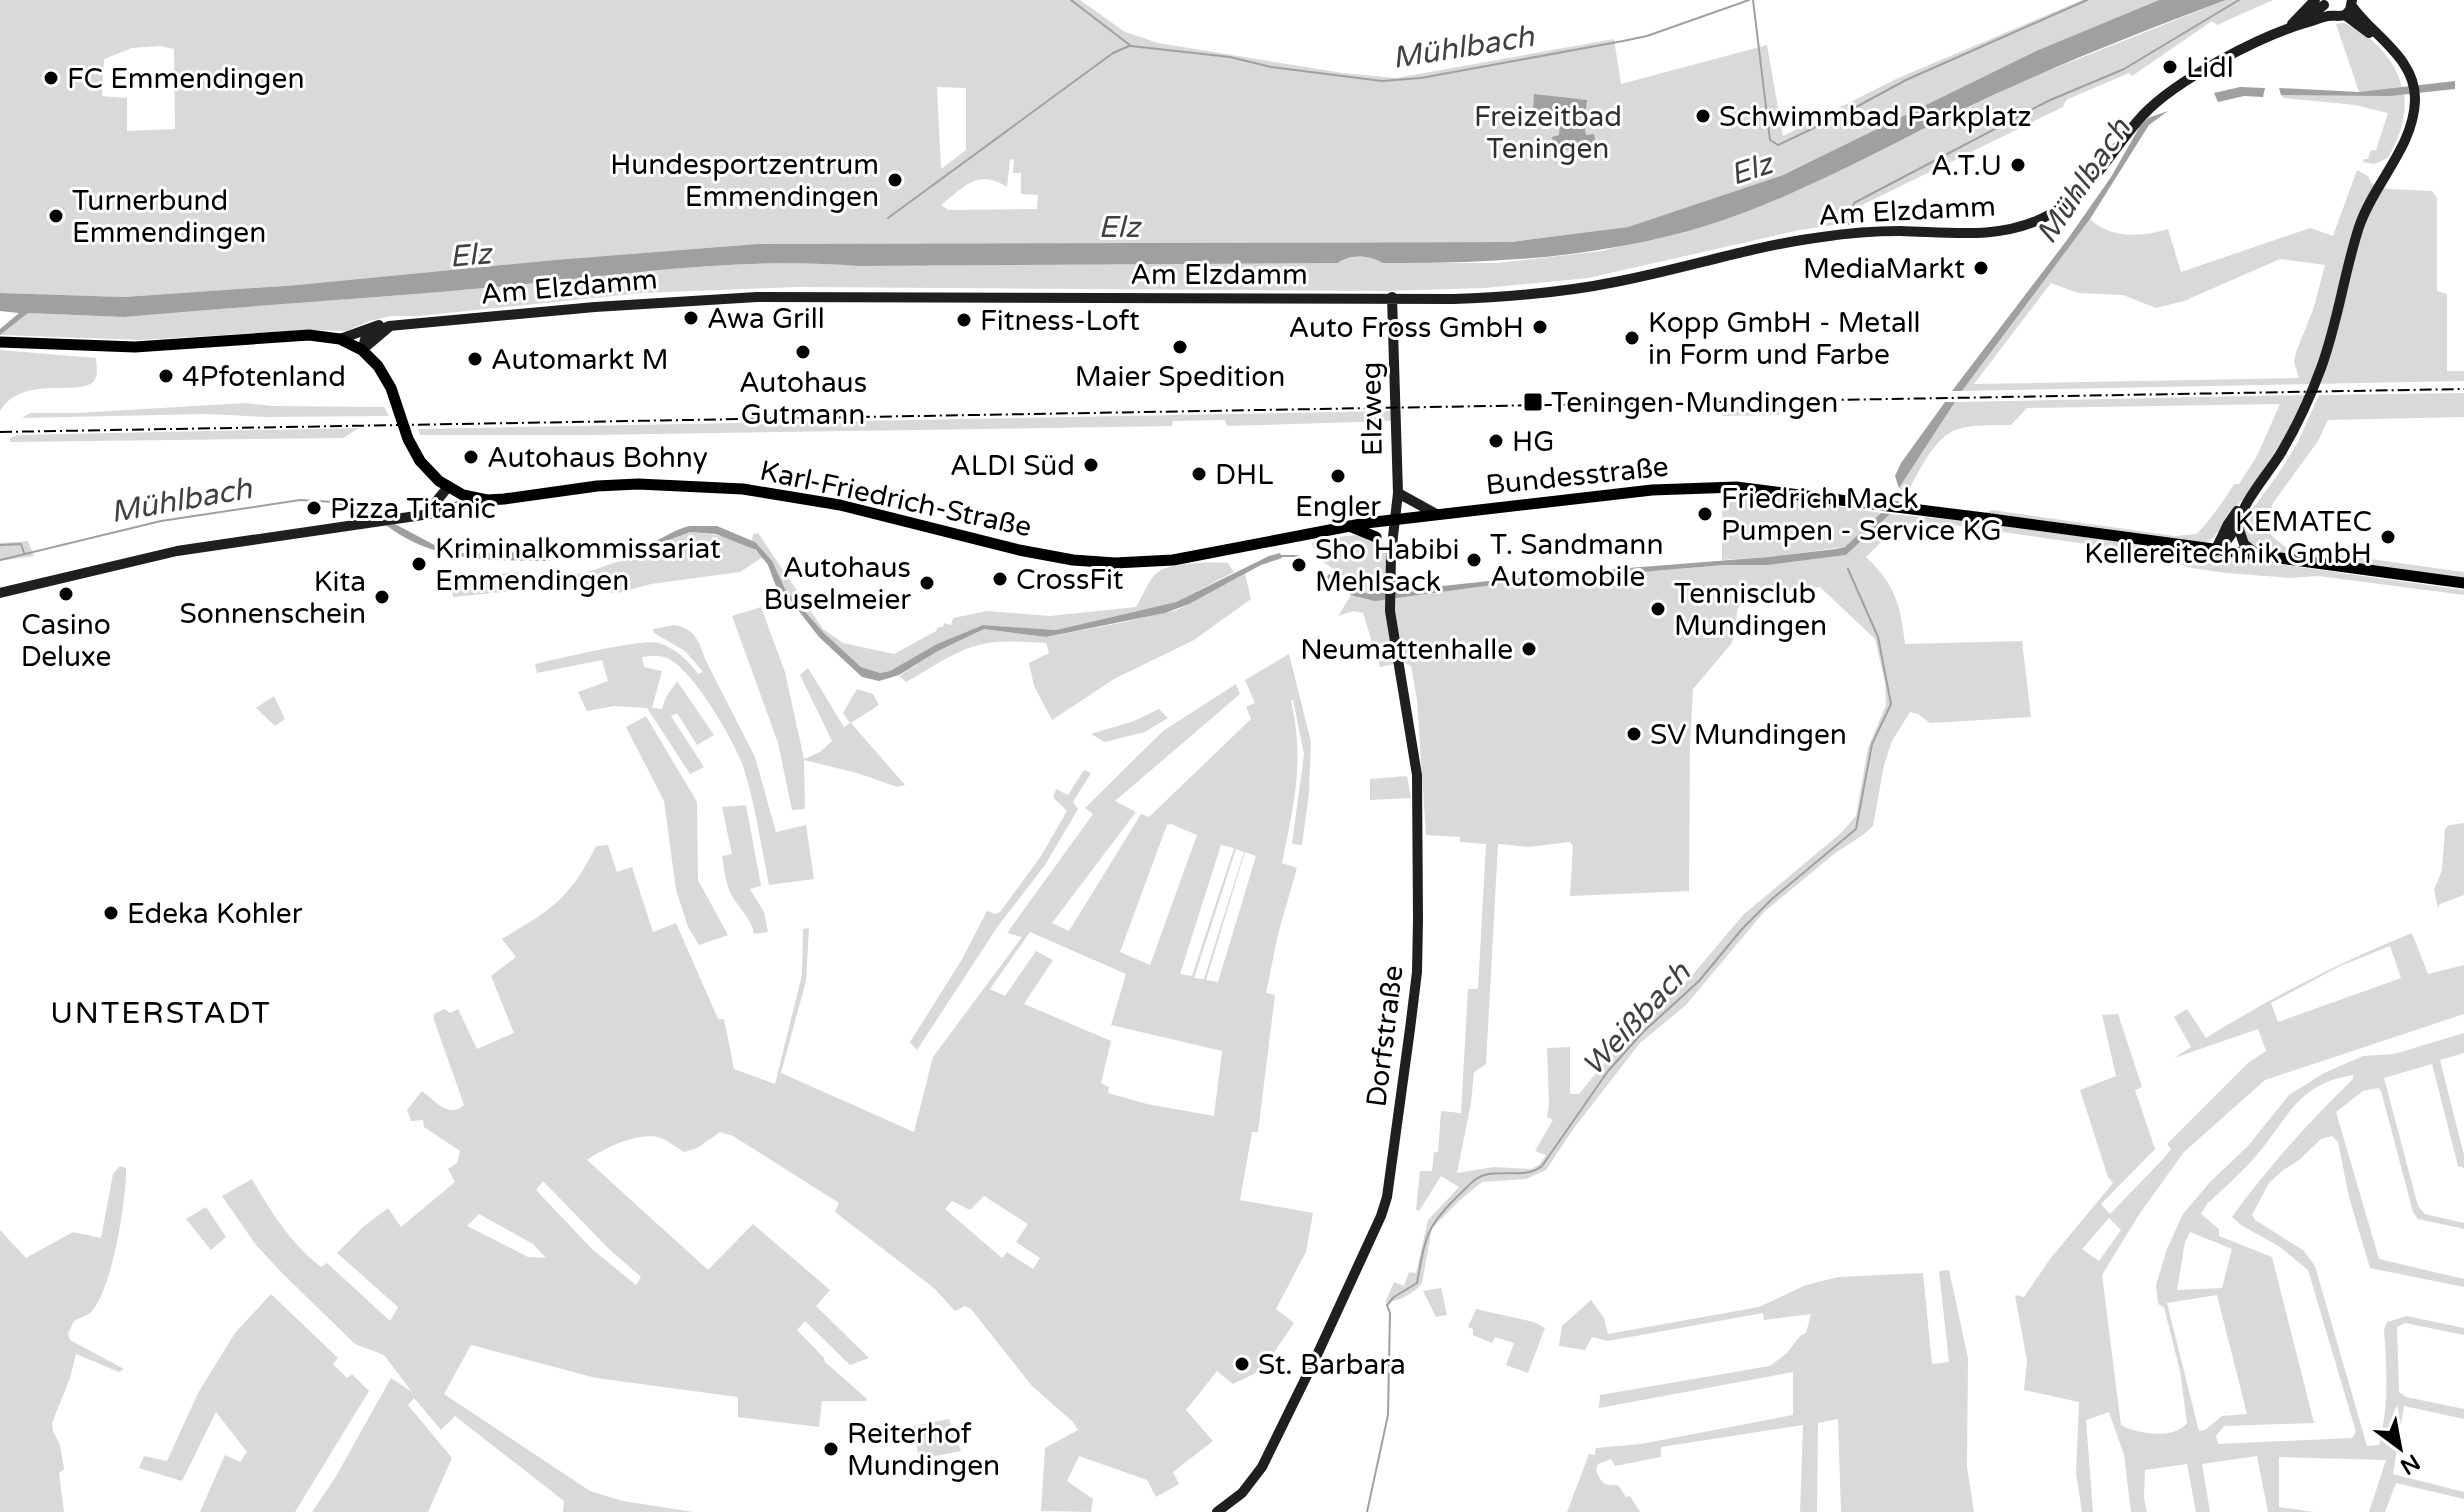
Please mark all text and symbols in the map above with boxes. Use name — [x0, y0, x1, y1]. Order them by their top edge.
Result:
water label: Mühlbach — [1390, 18, 1537, 77]
place label: Lidl — [2186, 51, 2234, 85]
marker: Lidl — [2161, 58, 2179, 76]
place label: FC Emmendingen — [67, 62, 304, 96]
marker: FC Emmendingen — [42, 69, 60, 87]
park label: Freizeitbad Teningen — [1474, 100, 1622, 166]
place label: Schwimmbad Parkplatz — [1719, 100, 2031, 134]
marker: Schwimmbad Parkplatz — [1694, 107, 1712, 125]
water label: Mühlbach — [2028, 111, 2139, 251]
water label: Elz — [1726, 145, 1780, 193]
place label: Hundesportzentrum Emmendingen — [610, 148, 879, 214]
place label: A.T.U — [1931, 149, 2002, 183]
marker: A.T.U — [2009, 156, 2027, 174]
marker: Hundesportzentrum Emmendingen — [886, 171, 904, 189]
place label: Turnerbund Emmendingen — [72, 184, 266, 250]
street label: Am Elzdamm — [1818, 189, 1996, 233]
marker: Turnerbund Emmendingen — [47, 207, 65, 225]
water label: Elz — [1098, 209, 1143, 246]
water label: Elz — [448, 235, 495, 276]
place label: MediaMarkt — [1803, 252, 1965, 286]
street label: Am Elzdamm — [1130, 258, 1308, 292]
marker: MediaMarkt — [1972, 259, 1990, 277]
street label: Am Elzdamm — [479, 262, 659, 312]
place label: Awa Grill — [707, 302, 825, 336]
place label: Fitness-Loft — [980, 304, 1140, 338]
place label: Kopp GmbH - Metall in Form und Farbe — [1648, 306, 1921, 372]
marker: Awa Grill — [682, 309, 700, 327]
marker: Fitness-Loft — [955, 311, 973, 329]
place label: Auto Fross GmbH — [1289, 311, 1524, 345]
marker: Auto Fross GmbH — [1531, 318, 1549, 336]
marker: Kopp GmbH - Metall in Form und Farbe — [1623, 329, 1641, 347]
marker: Maier Spedition — [1171, 338, 1189, 356]
place label: Automarkt M — [491, 343, 669, 377]
marker: Autohaus Gutmann — [794, 343, 812, 361]
marker: Automarkt M — [466, 350, 484, 368]
place label: 4Pfotenland — [182, 360, 346, 394]
place label: Maier Spedition — [1075, 360, 1285, 394]
street label: Elzweg — [1354, 362, 1390, 456]
place label: Autohaus Gutmann — [739, 366, 867, 432]
marker: 4Pfotenland — [157, 367, 175, 385]
place label: Teningen-Mundingen — [1551, 386, 1838, 420]
marker: Teningen-Mundingen — [1522, 391, 1544, 413]
place label: HG — [1512, 425, 1554, 459]
marker: HG — [1487, 432, 1505, 450]
place label: Autohaus Bohny — [487, 441, 708, 475]
marker: Autohaus Bohny — [462, 448, 480, 466]
place label: ALDI Süd — [950, 449, 1075, 483]
street label: Bundesstraße — [1484, 449, 1670, 502]
street label: Karl-Friedrich-Straße — [757, 454, 1035, 544]
marker: ALDI Süd — [1082, 456, 1100, 474]
place label: DHL — [1215, 458, 1273, 492]
marker: DHL — [1190, 465, 1208, 483]
marker: Engler — [1329, 467, 1347, 485]
water label: Mühlbach — [108, 470, 255, 531]
place label: Friedrich Mack Pumpen - Service KG — [1721, 482, 2002, 548]
place label: Engler — [1295, 490, 1381, 524]
place label: Pizza Titanic — [330, 492, 496, 526]
marker: Pizza Titanic — [305, 499, 323, 517]
marker: Friedrich Mack Pumpen - Service KG — [1696, 505, 1714, 523]
place label: KEMATEC Kellereitechnik GmbH — [2084, 505, 2372, 571]
place label: T. Sandmann Automobile — [1490, 528, 1663, 594]
marker: KEMATEC Kellereitechnik GmbH — [2379, 528, 2397, 546]
place label: Kriminalkommissariat Emmendingen — [435, 532, 721, 598]
place label: Sho Habibi Mehlsack — [1315, 533, 1460, 599]
place label: Autohaus Buselmeier — [763, 551, 911, 617]
marker: T. Sandmann Automobile — [1465, 551, 1483, 569]
marker: Kriminalkommissariat Emmendingen — [410, 555, 428, 573]
marker: Sho Habibi Mehlsack — [1290, 556, 1308, 574]
place label: CrossFit — [1016, 563, 1124, 597]
place label: Kita Sonnenschein — [179, 565, 366, 631]
marker: CrossFit — [991, 570, 1009, 588]
marker: Autohaus Buselmeier — [918, 574, 936, 592]
place label: Tennisclub Mundingen — [1674, 577, 1827, 643]
marker: Casino Deluxe — [57, 585, 75, 603]
marker: Kita Sonnenschein — [373, 588, 391, 606]
marker: Tennisclub Mundingen — [1649, 600, 1667, 618]
place label: Casino Deluxe — [21, 608, 111, 674]
place label: Neumattenhalle — [1300, 633, 1513, 667]
marker: Neumattenhalle — [1520, 640, 1538, 658]
place label: SV Mundingen — [1650, 718, 1847, 752]
marker: SV Mundingen — [1625, 725, 1643, 743]
place label: Edeka Kohler — [127, 897, 303, 931]
marker: Edeka Kohler — [102, 904, 120, 922]
water label: Weißbach — [1575, 954, 1699, 1084]
street label: Dorfstraße — [1359, 963, 1411, 1109]
district label: UNTERSTADT — [50, 995, 272, 1032]
place label: St. Barbara — [1258, 1348, 1406, 1382]
marker: St. Barbara — [1233, 1355, 1251, 1373]
north arrow — [2360, 1408, 2440, 1488]
place label: Reiterhof Mundingen — [847, 1417, 1000, 1483]
marker: Reiterhof Mundingen — [822, 1440, 840, 1458]
text: N — [2396, 1448, 2424, 1480]

